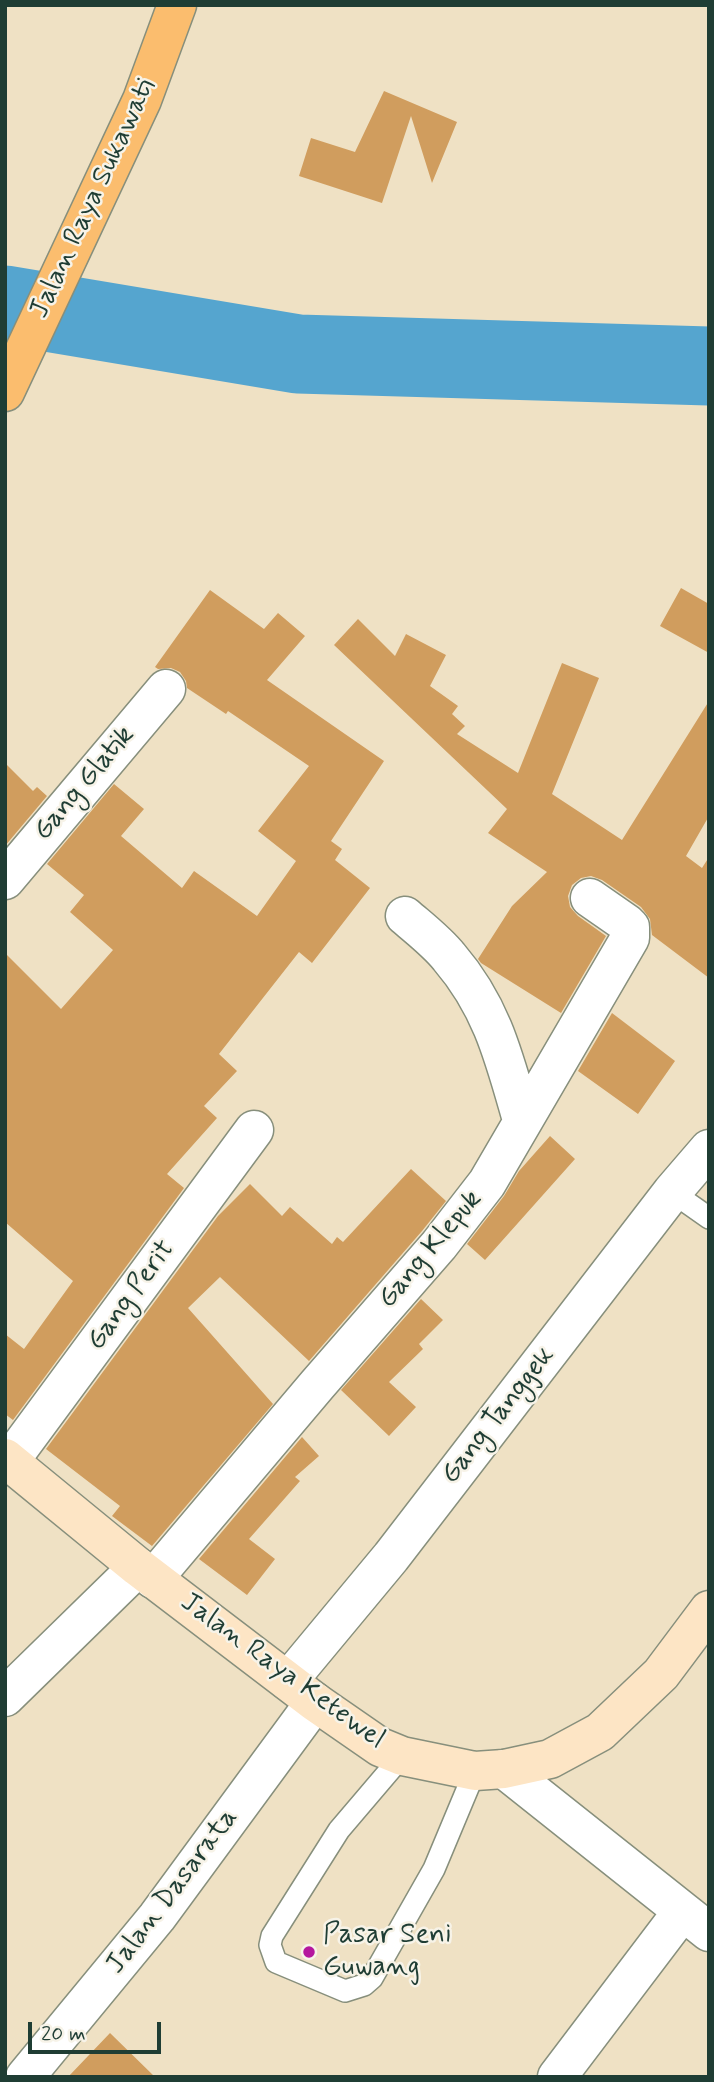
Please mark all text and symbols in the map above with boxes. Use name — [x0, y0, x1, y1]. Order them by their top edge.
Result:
street label: Jalan Raya Sukawati — [24, 74, 164, 324]
street label: Gang Glatik — [27, 720, 143, 848]
street label: Gang Klepuk — [372, 1184, 490, 1316]
street label: Gang Perit — [81, 1234, 183, 1358]
street label: Gang Tanggek — [435, 1341, 563, 1491]
street label: Jalan Raya Ketewel — [173, 1586, 391, 1758]
street label: Jalan Dasarata — [100, 1803, 246, 1981]
place label: Pasar Seni Guwang — [323, 1919, 452, 1985]
marker: Pasar Seni Guwang — [301, 1944, 317, 1960]
scale bar — [32, 2008, 164, 2052]
text: 20 m — [41, 2020, 86, 2048]

